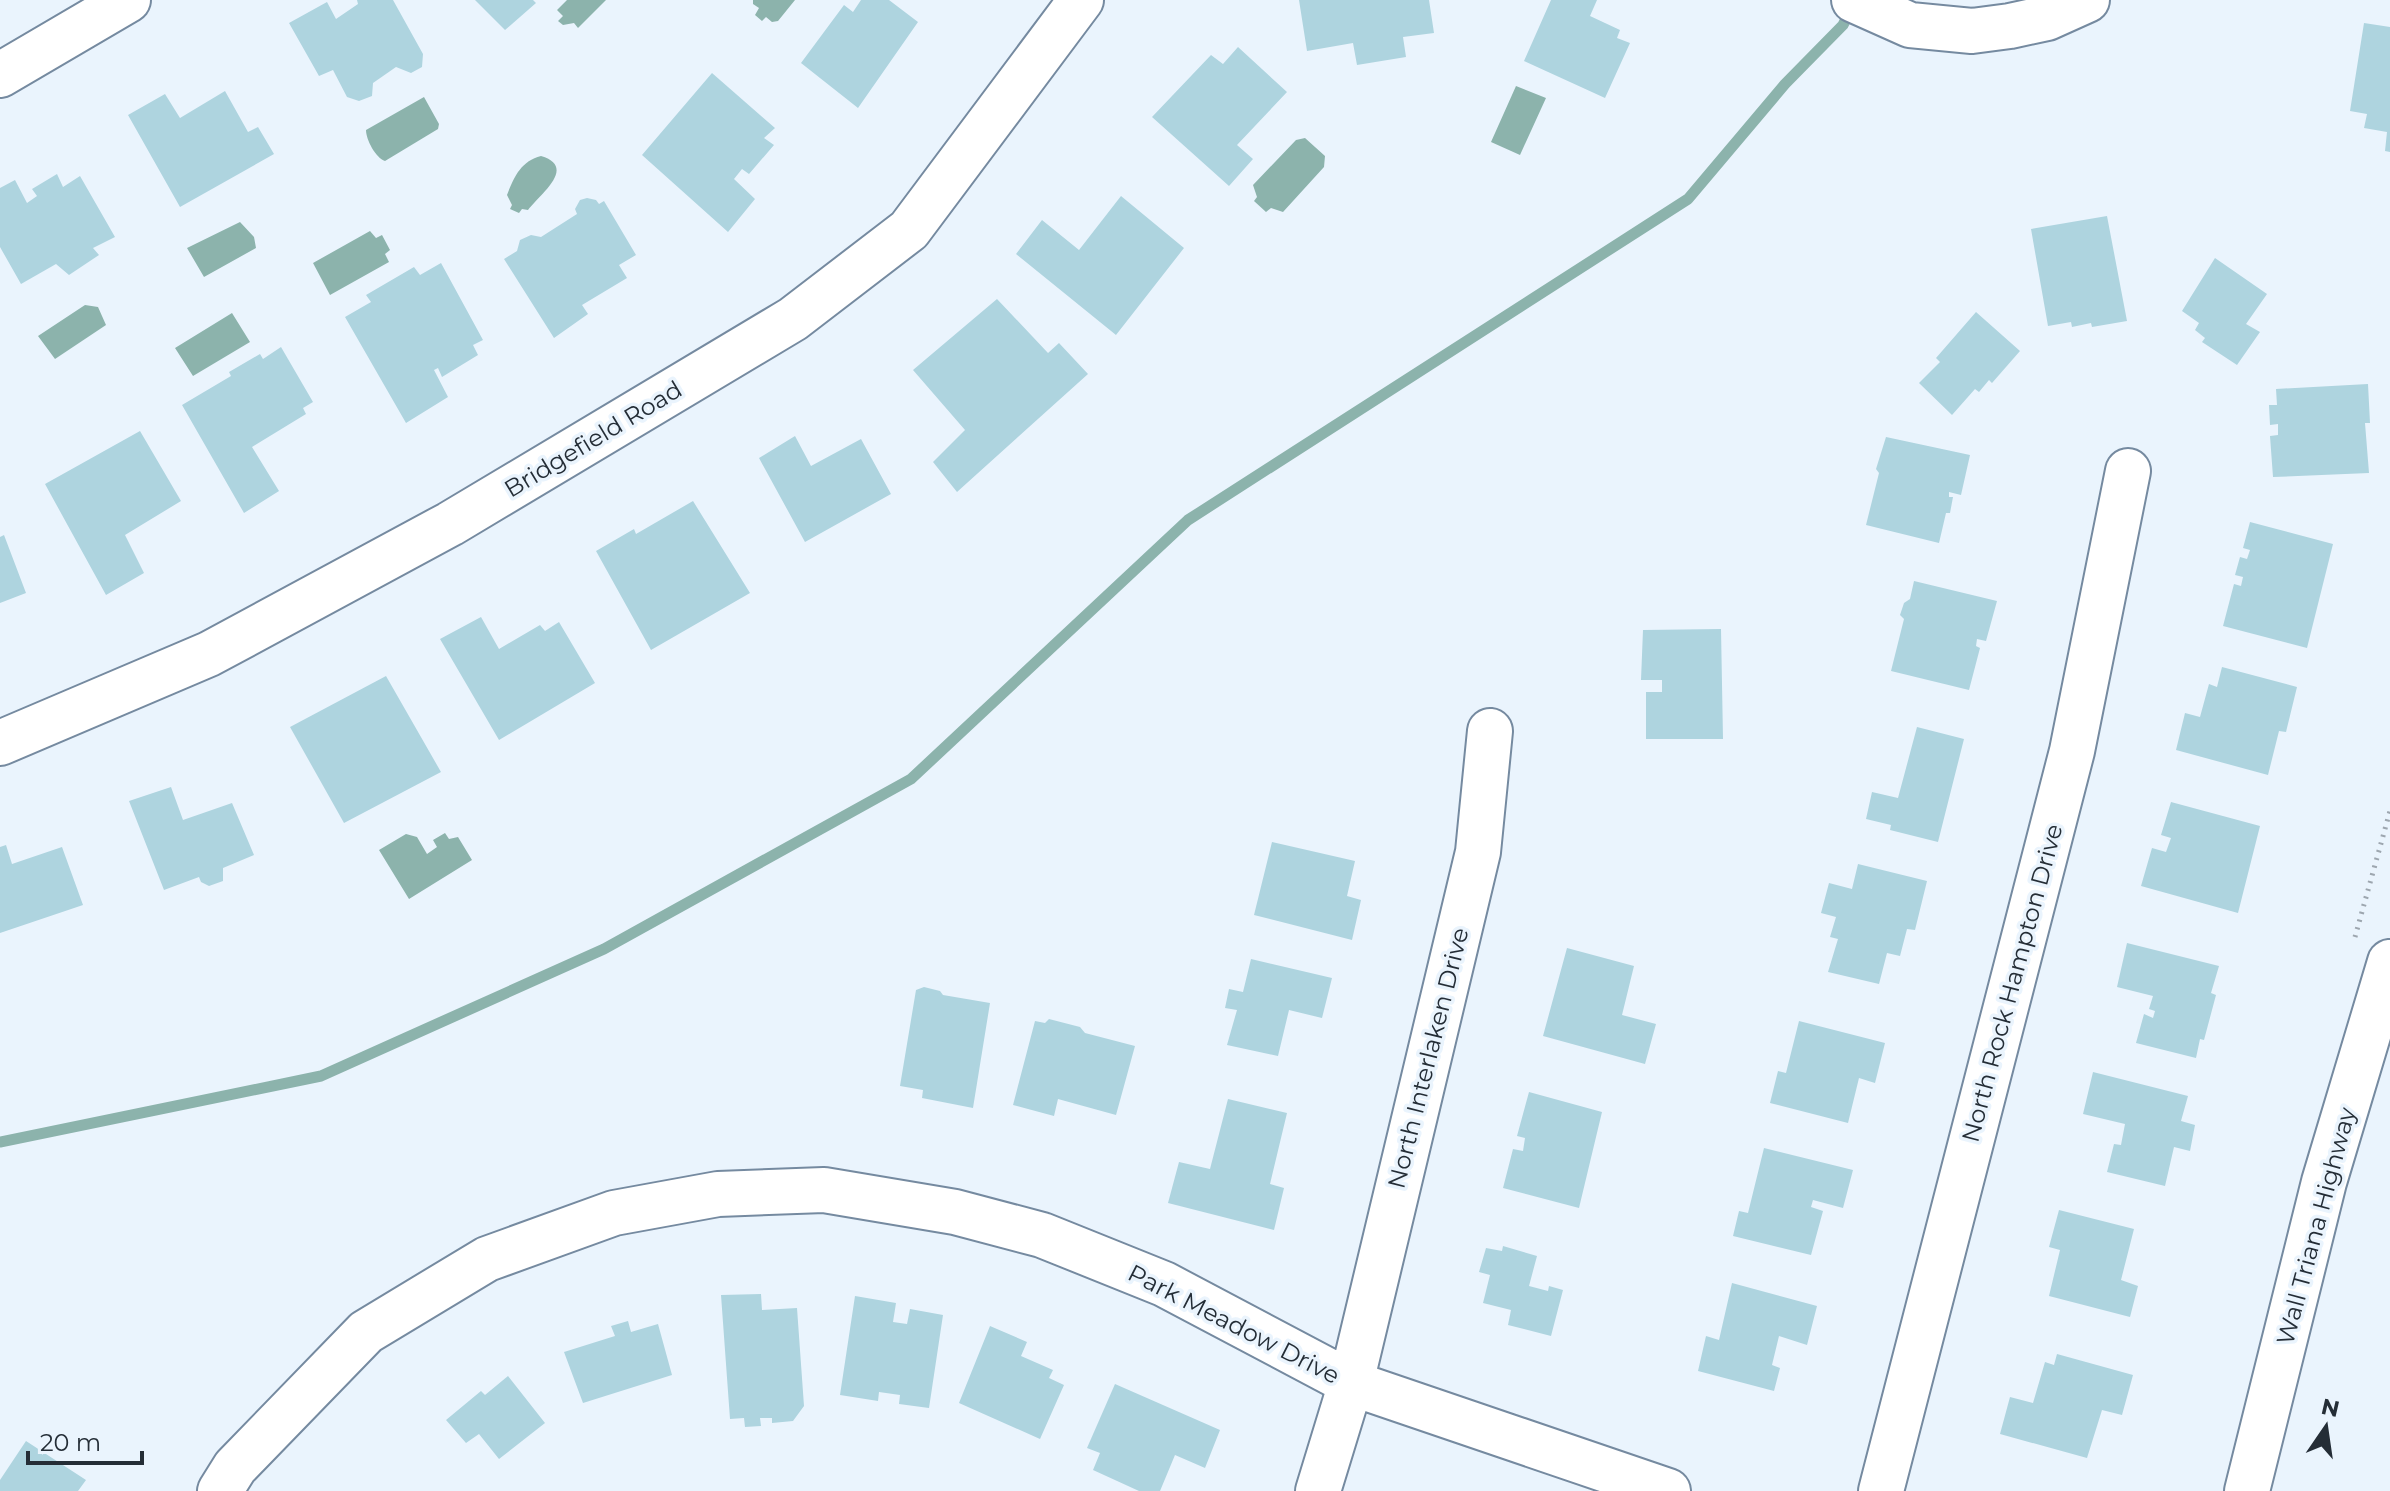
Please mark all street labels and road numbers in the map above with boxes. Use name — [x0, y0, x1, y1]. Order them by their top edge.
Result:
street label: Bridgefield Road — [499, 375, 687, 503]
street label: North Rock Hampton Drive — [1956, 821, 2068, 1145]
street label: North Interlaken Drive — [1382, 925, 1474, 1191]
street label: Wall Triana Highway — [2270, 1104, 2362, 1348]
street label: Park Meadow Drive — [1123, 1258, 1345, 1390]

